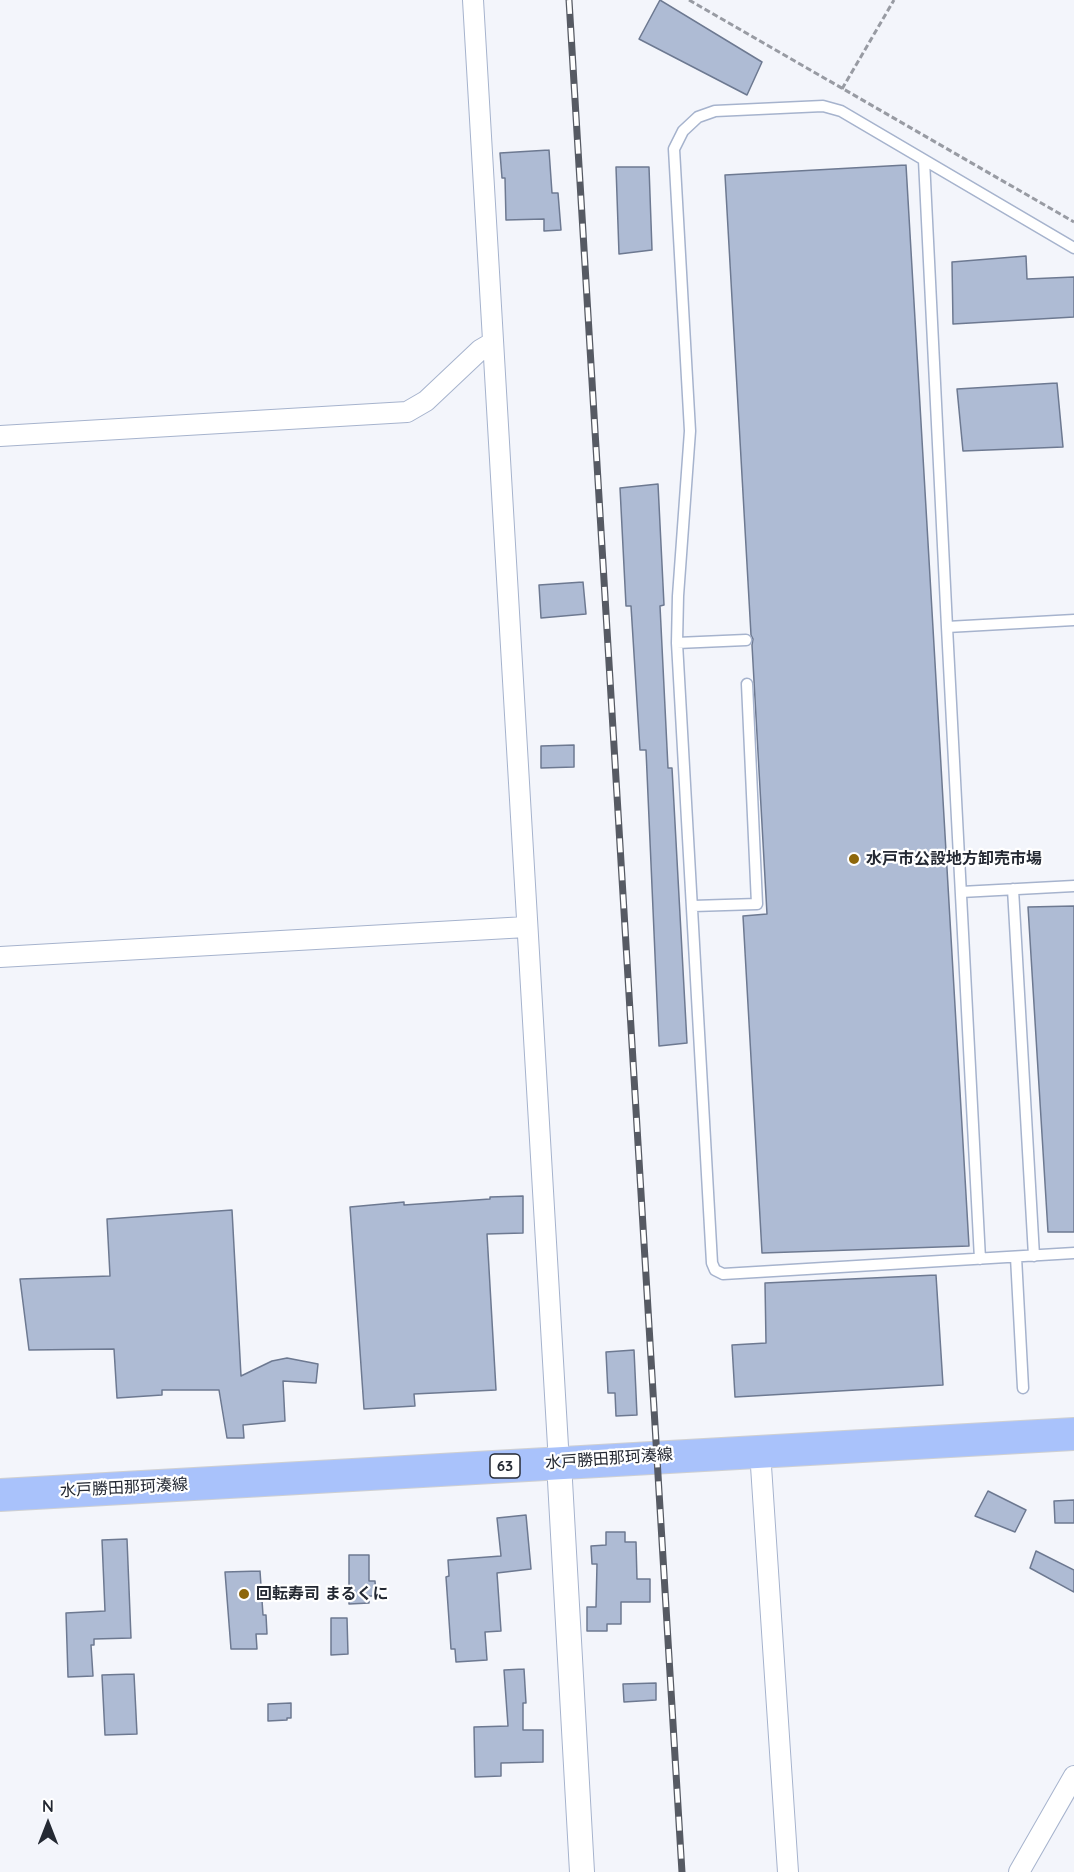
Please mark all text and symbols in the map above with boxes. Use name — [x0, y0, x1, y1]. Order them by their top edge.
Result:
place label: 水戸市公設地方卸売市場 — [866, 849, 1042, 869]
marker: 水戸市公設地方卸売市場 — [847, 852, 861, 866]
street label: 水戸勝田那珂湊線 — [544, 1445, 674, 1473]
road number: 63 — [490, 1454, 520, 1478]
street label: 水戸勝田那珂湊線 — [60, 1475, 188, 1501]
place label: 回転寿司 まるくに — [256, 1584, 388, 1604]
marker: 回転寿司 まるくに — [237, 1587, 251, 1601]
north arrow — [18, 1794, 78, 1854]
text: N — [42, 1796, 54, 1816]

